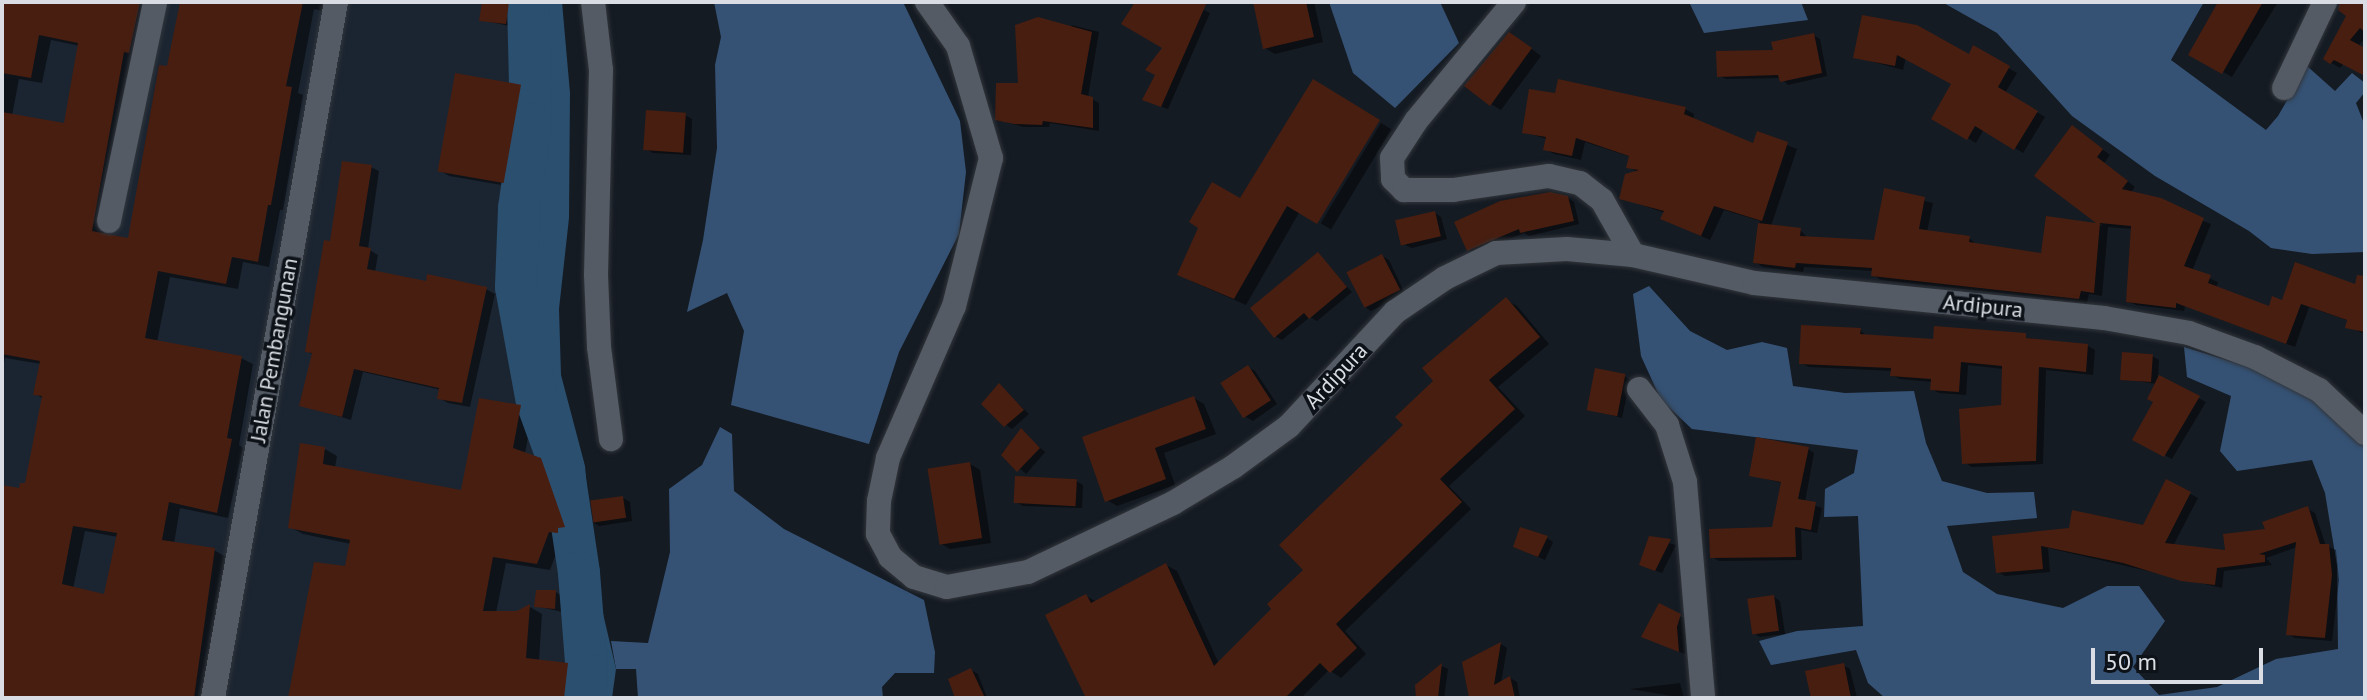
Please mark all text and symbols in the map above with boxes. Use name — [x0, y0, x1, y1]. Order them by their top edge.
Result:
street label: Jalan Pembangunan — [245, 256, 303, 444]
street label: Ardipura — [1942, 289, 2024, 323]
street label: Ardipura — [1299, 338, 1373, 414]
scale bar — [2095, 632, 2267, 682]
text: 50 m — [2105, 646, 2157, 677]

